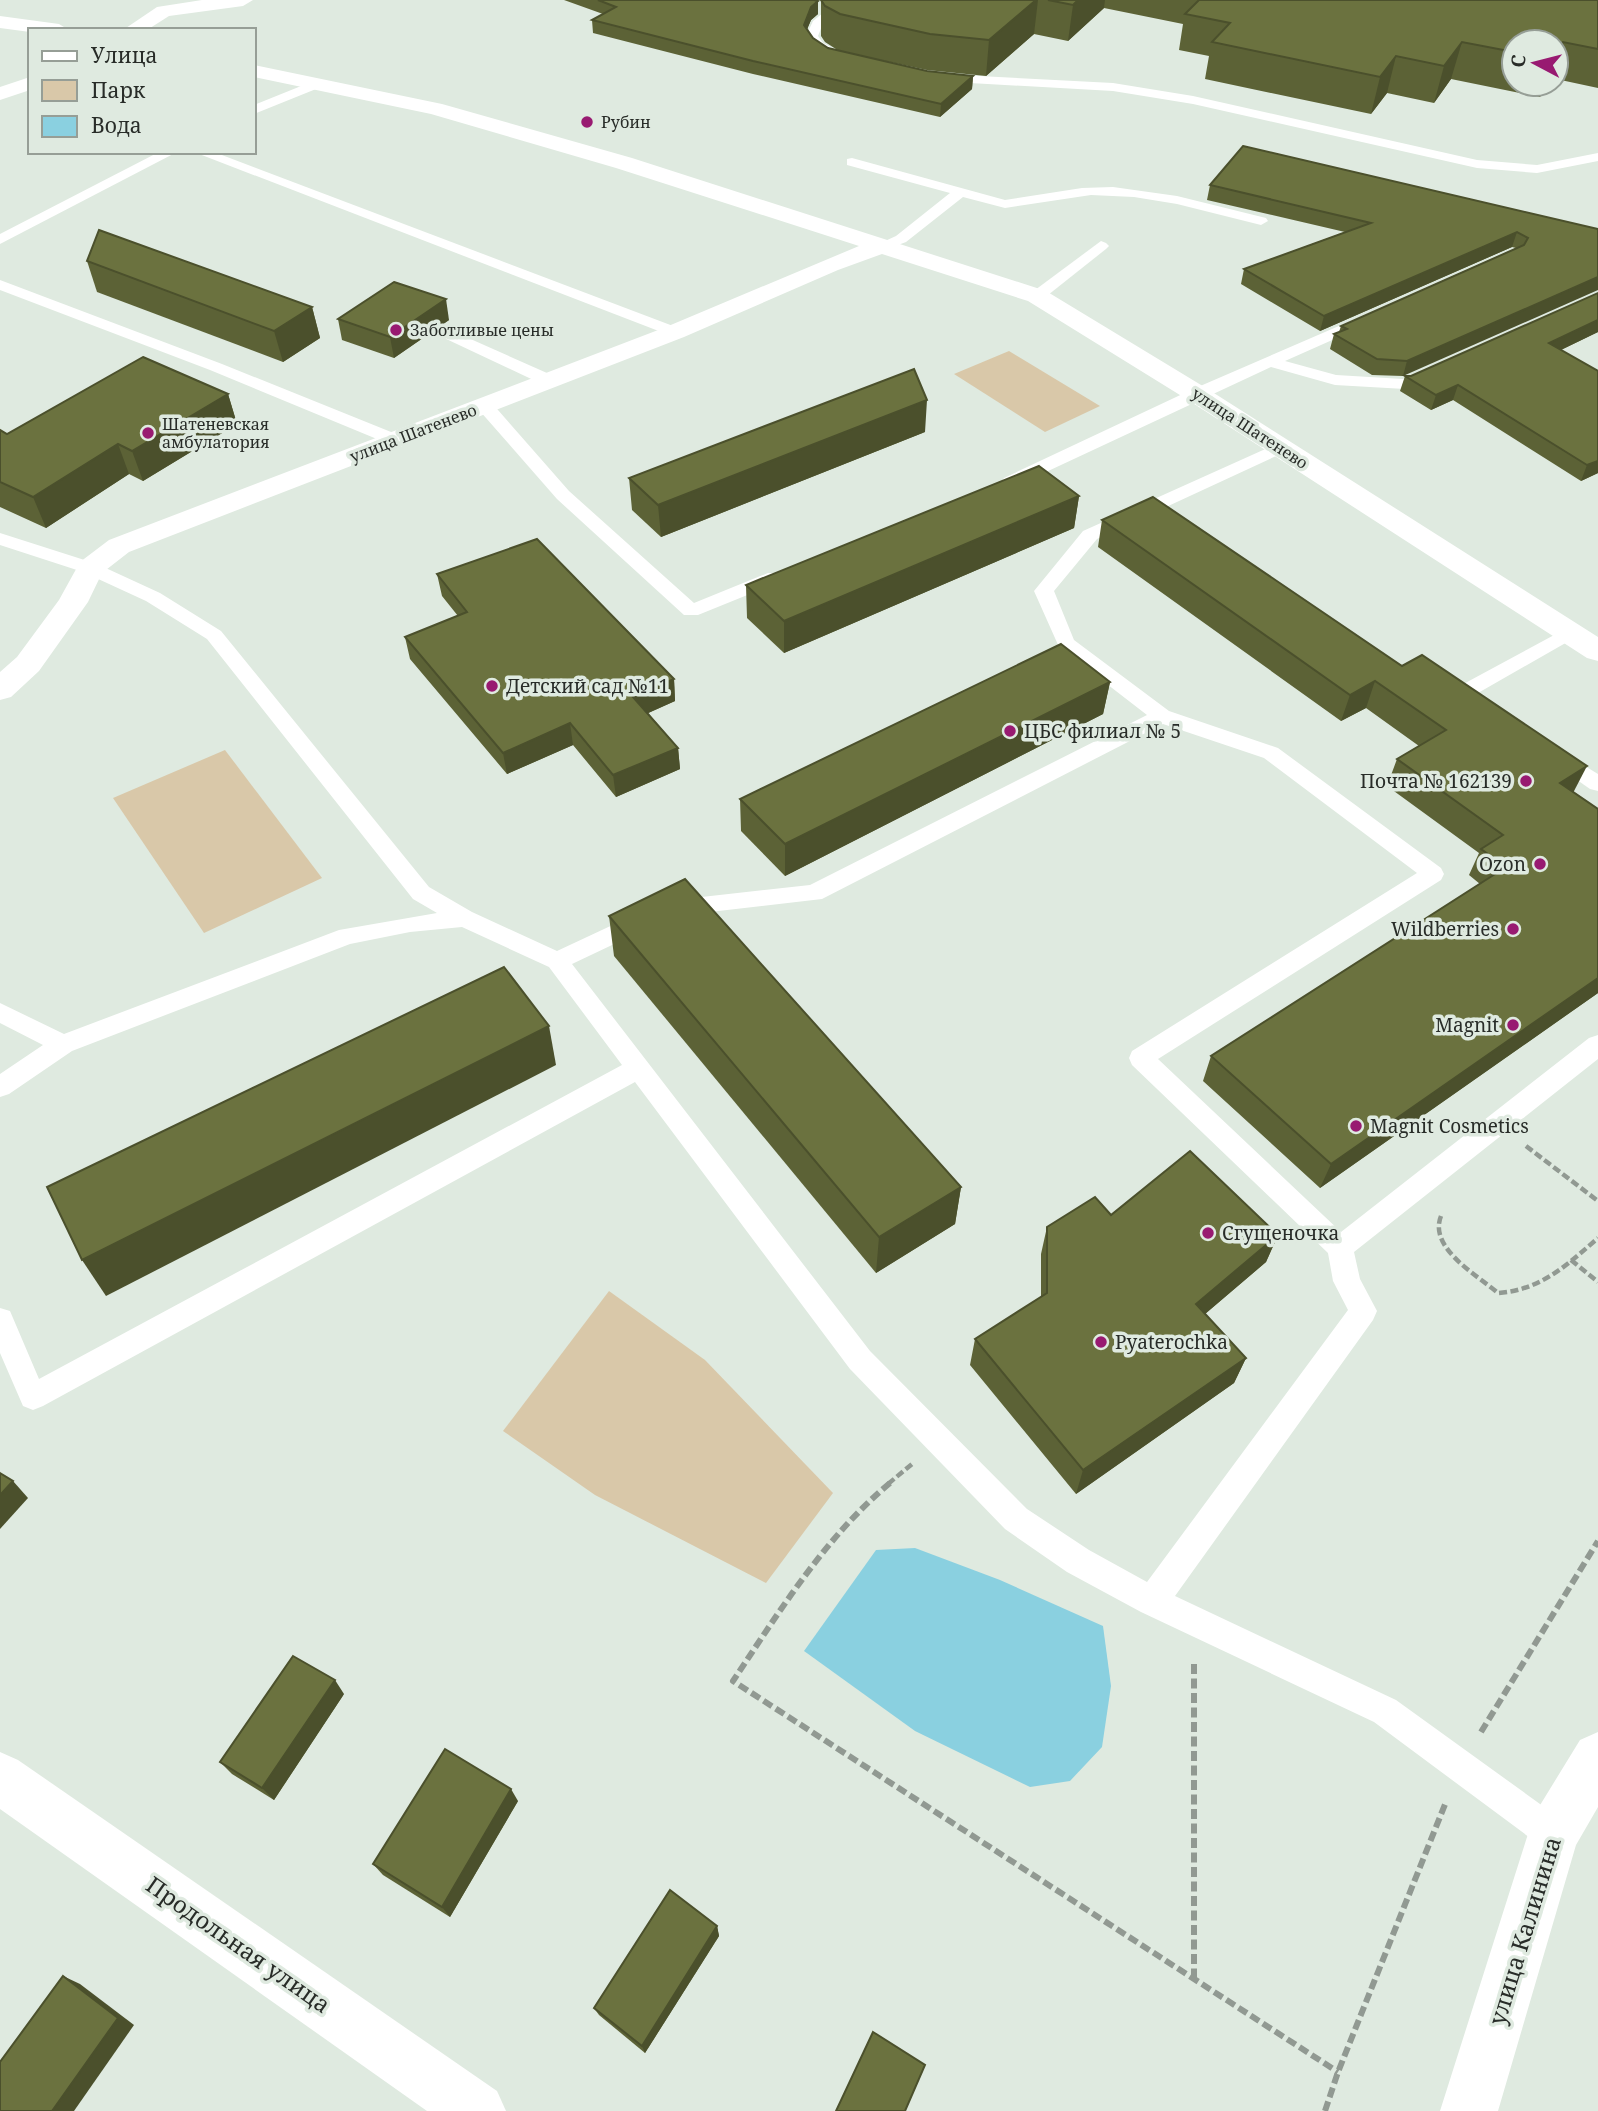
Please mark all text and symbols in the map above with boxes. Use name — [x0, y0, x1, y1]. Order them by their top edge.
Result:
legend — [28, 28, 256, 154]
north arrow — [1500, 28, 1570, 98]
text: Улица — [91, 41, 158, 69]
text: С — [1504, 53, 1532, 69]
text: Парк — [91, 76, 146, 104]
text: Вода — [91, 111, 142, 139]
place label: Рубин — [601, 111, 651, 133]
marker: Рубин — [579, 114, 595, 130]
place label: Заботливые цены — [410, 319, 554, 341]
marker: Заботливые цены — [388, 322, 404, 338]
street label: улица Шатенево — [1188, 382, 1312, 474]
street label: улица Шатенево — [346, 399, 480, 467]
place label: Шатеневская амбулатория — [162, 413, 270, 453]
marker: Шатеневская амбулатория — [140, 425, 156, 441]
place label: Детский сад №11 — [506, 673, 669, 699]
marker: Детский сад №11 — [484, 678, 500, 694]
place label: ЦБС филиал № 5 — [1024, 718, 1181, 744]
marker: ЦБС филиал № 5 — [1002, 723, 1018, 739]
place label: Почта № 162139 — [1360, 768, 1512, 794]
marker: Почта № 162139 — [1518, 773, 1534, 789]
place label: Ozon — [1479, 851, 1526, 877]
marker: Ozon — [1532, 856, 1548, 872]
place label: Wildberries — [1391, 916, 1499, 942]
marker: Wildberries — [1505, 921, 1521, 937]
place label: Magnit — [1435, 1012, 1499, 1038]
marker: Magnit — [1505, 1017, 1521, 1033]
place label: Magnit Cosmetics — [1370, 1113, 1529, 1139]
marker: Magnit Cosmetics — [1348, 1118, 1364, 1134]
place label: Сгущеночка — [1222, 1220, 1339, 1246]
marker: Сгущеночка — [1200, 1225, 1216, 1241]
place label: Pyaterochka — [1115, 1329, 1228, 1355]
marker: Pyaterochka — [1093, 1334, 1109, 1350]
street label: улица Калинина — [1480, 1833, 1568, 2029]
street label: Продольная улица — [140, 1868, 337, 2020]

